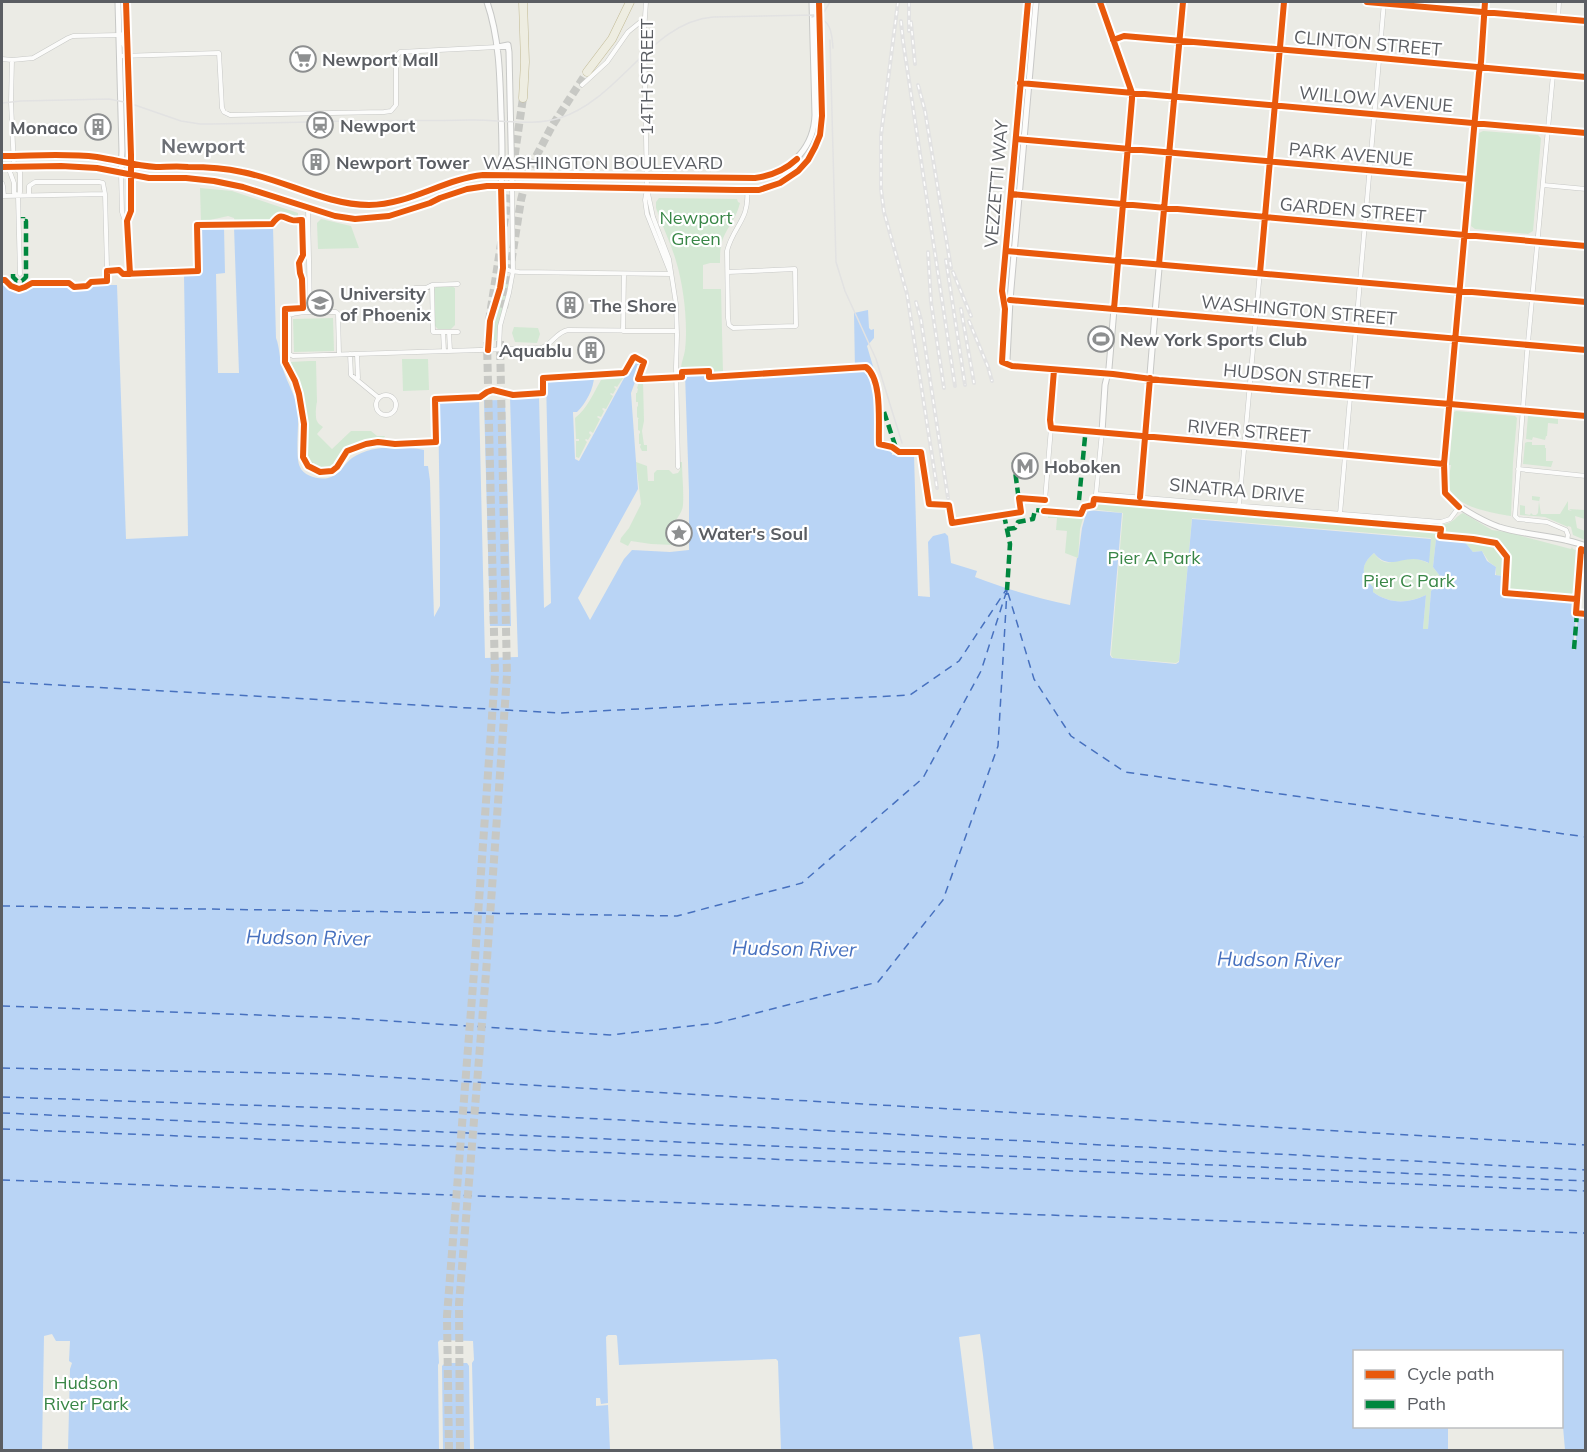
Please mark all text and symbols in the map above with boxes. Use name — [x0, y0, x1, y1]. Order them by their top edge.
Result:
street label: 14TH STREET — [635, 18, 658, 136]
street label: CLINTON STREET — [1293, 25, 1443, 61]
supermarket icon: Newport Mall — [288, 44, 318, 74]
place label: Newport Mall — [322, 48, 439, 71]
street label: WILLOW AVENUE — [1298, 81, 1454, 117]
station icon: Newport — [305, 110, 335, 140]
building icon: Monaco — [83, 112, 113, 142]
place label: Newport — [340, 114, 416, 137]
place label: Monaco — [10, 116, 78, 139]
street label: VEZZETTI WAY — [979, 118, 1013, 249]
district label: Newport — [161, 133, 245, 158]
street label: PARK AVENUE — [1288, 137, 1414, 171]
building icon: Newport Tower — [301, 147, 331, 177]
place label: Newport Tower — [336, 151, 470, 174]
street label: WASHINGTON BOULEVARD — [483, 151, 723, 174]
street label: GARDEN STREET — [1279, 192, 1427, 228]
park label: Newport Green — [659, 206, 733, 250]
place label: University of Phoenix — [340, 282, 432, 326]
school or university icon: University of Phoenix — [305, 288, 335, 318]
building icon: The Shore — [555, 290, 585, 320]
street label: WASHINGTON STREET — [1200, 290, 1398, 330]
place label: The Shore — [590, 294, 677, 317]
sports icon: New York Sports Club — [1086, 324, 1116, 354]
place label: New York Sports Club — [1120, 328, 1307, 351]
building icon: Aquablu — [576, 335, 606, 365]
place label: Aquablu — [499, 339, 572, 362]
street label: HUDSON STREET — [1222, 358, 1374, 394]
street label: RIVER STREET — [1186, 414, 1312, 448]
metro station icon: Hoboken — [1010, 451, 1040, 481]
place label: Hoboken — [1044, 455, 1121, 478]
street label: SINATRA DRIVE — [1168, 473, 1306, 507]
place icon: Water's Soul — [664, 518, 694, 548]
place label: Water's Soul — [698, 522, 808, 545]
park label: Pier A Park — [1108, 546, 1201, 569]
park label: Pier C Park — [1363, 569, 1456, 592]
water label: Hudson River — [246, 923, 371, 951]
water label: Hudson River — [732, 934, 857, 962]
water label: Hudson River — [1217, 945, 1342, 973]
legend — [1353, 1350, 1563, 1428]
text: Cycle path — [1407, 1362, 1494, 1385]
park label: Hudson River Park — [43, 1371, 129, 1415]
text: Path — [1407, 1392, 1446, 1415]

